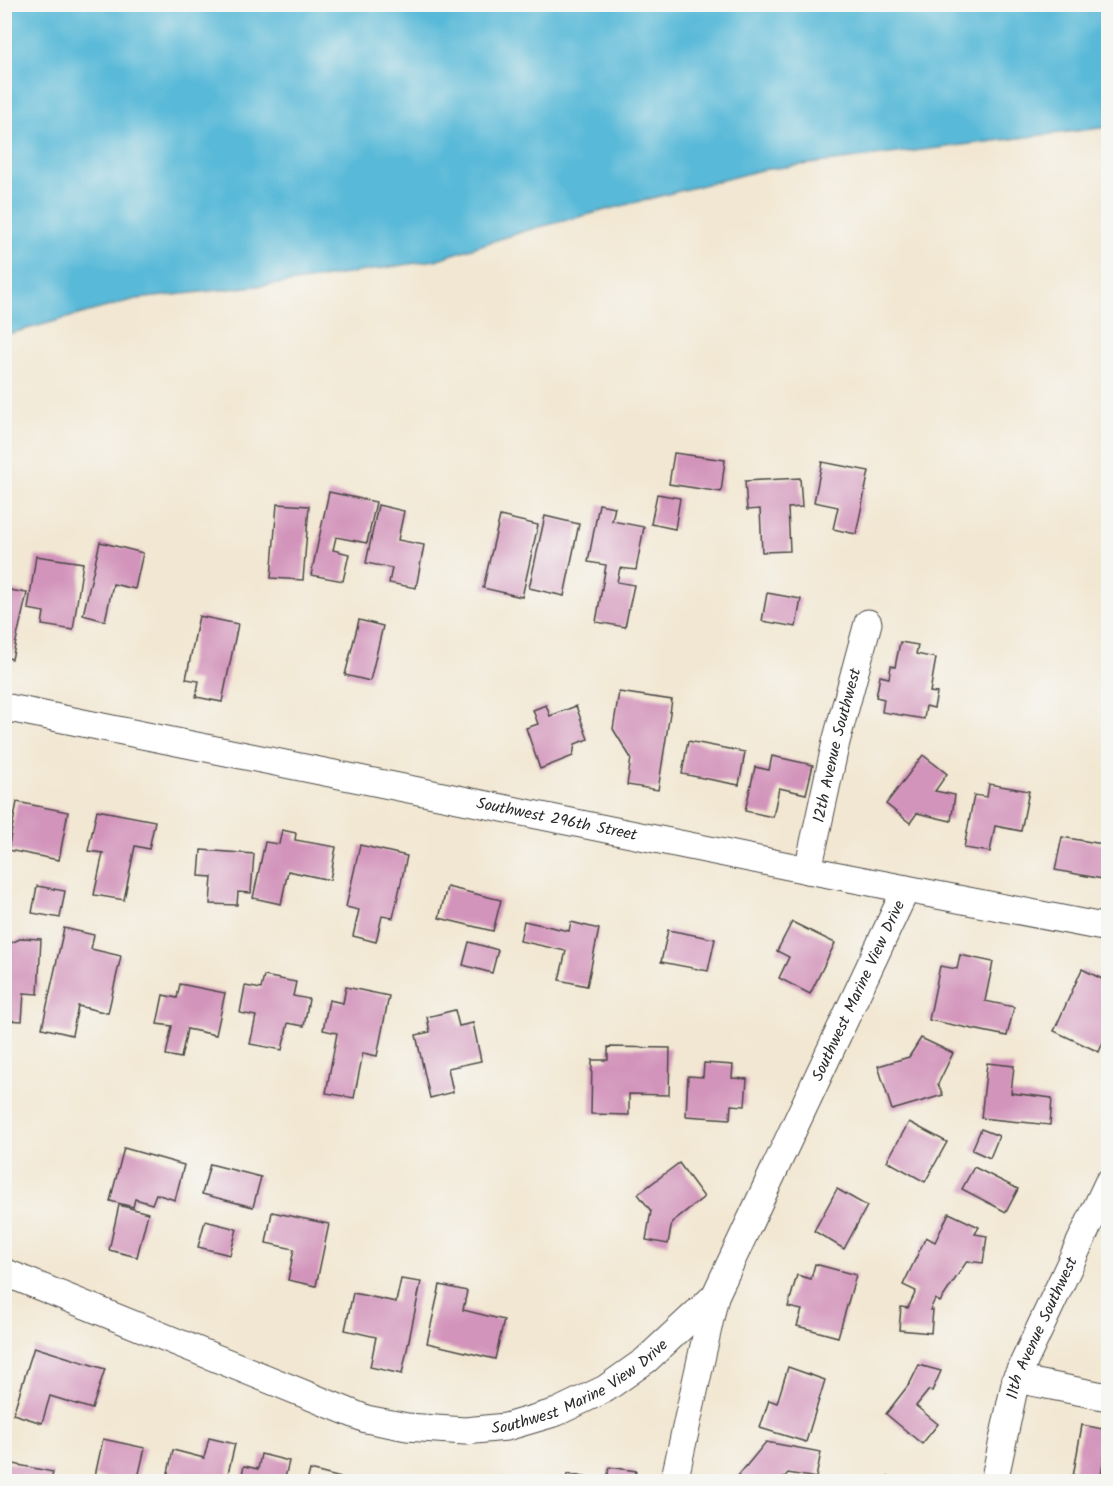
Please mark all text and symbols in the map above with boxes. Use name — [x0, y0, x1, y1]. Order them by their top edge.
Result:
street label: 12th Avenue Southwest — [806, 664, 868, 825]
street label: Southwest 296th Street — [474, 791, 640, 848]
street label: Southwest Marine View Drive — [805, 896, 912, 1085]
street label: 11th Avenue Southwest — [1000, 1252, 1084, 1402]
street label: Southwest Marine View Drive — [490, 1333, 674, 1441]

